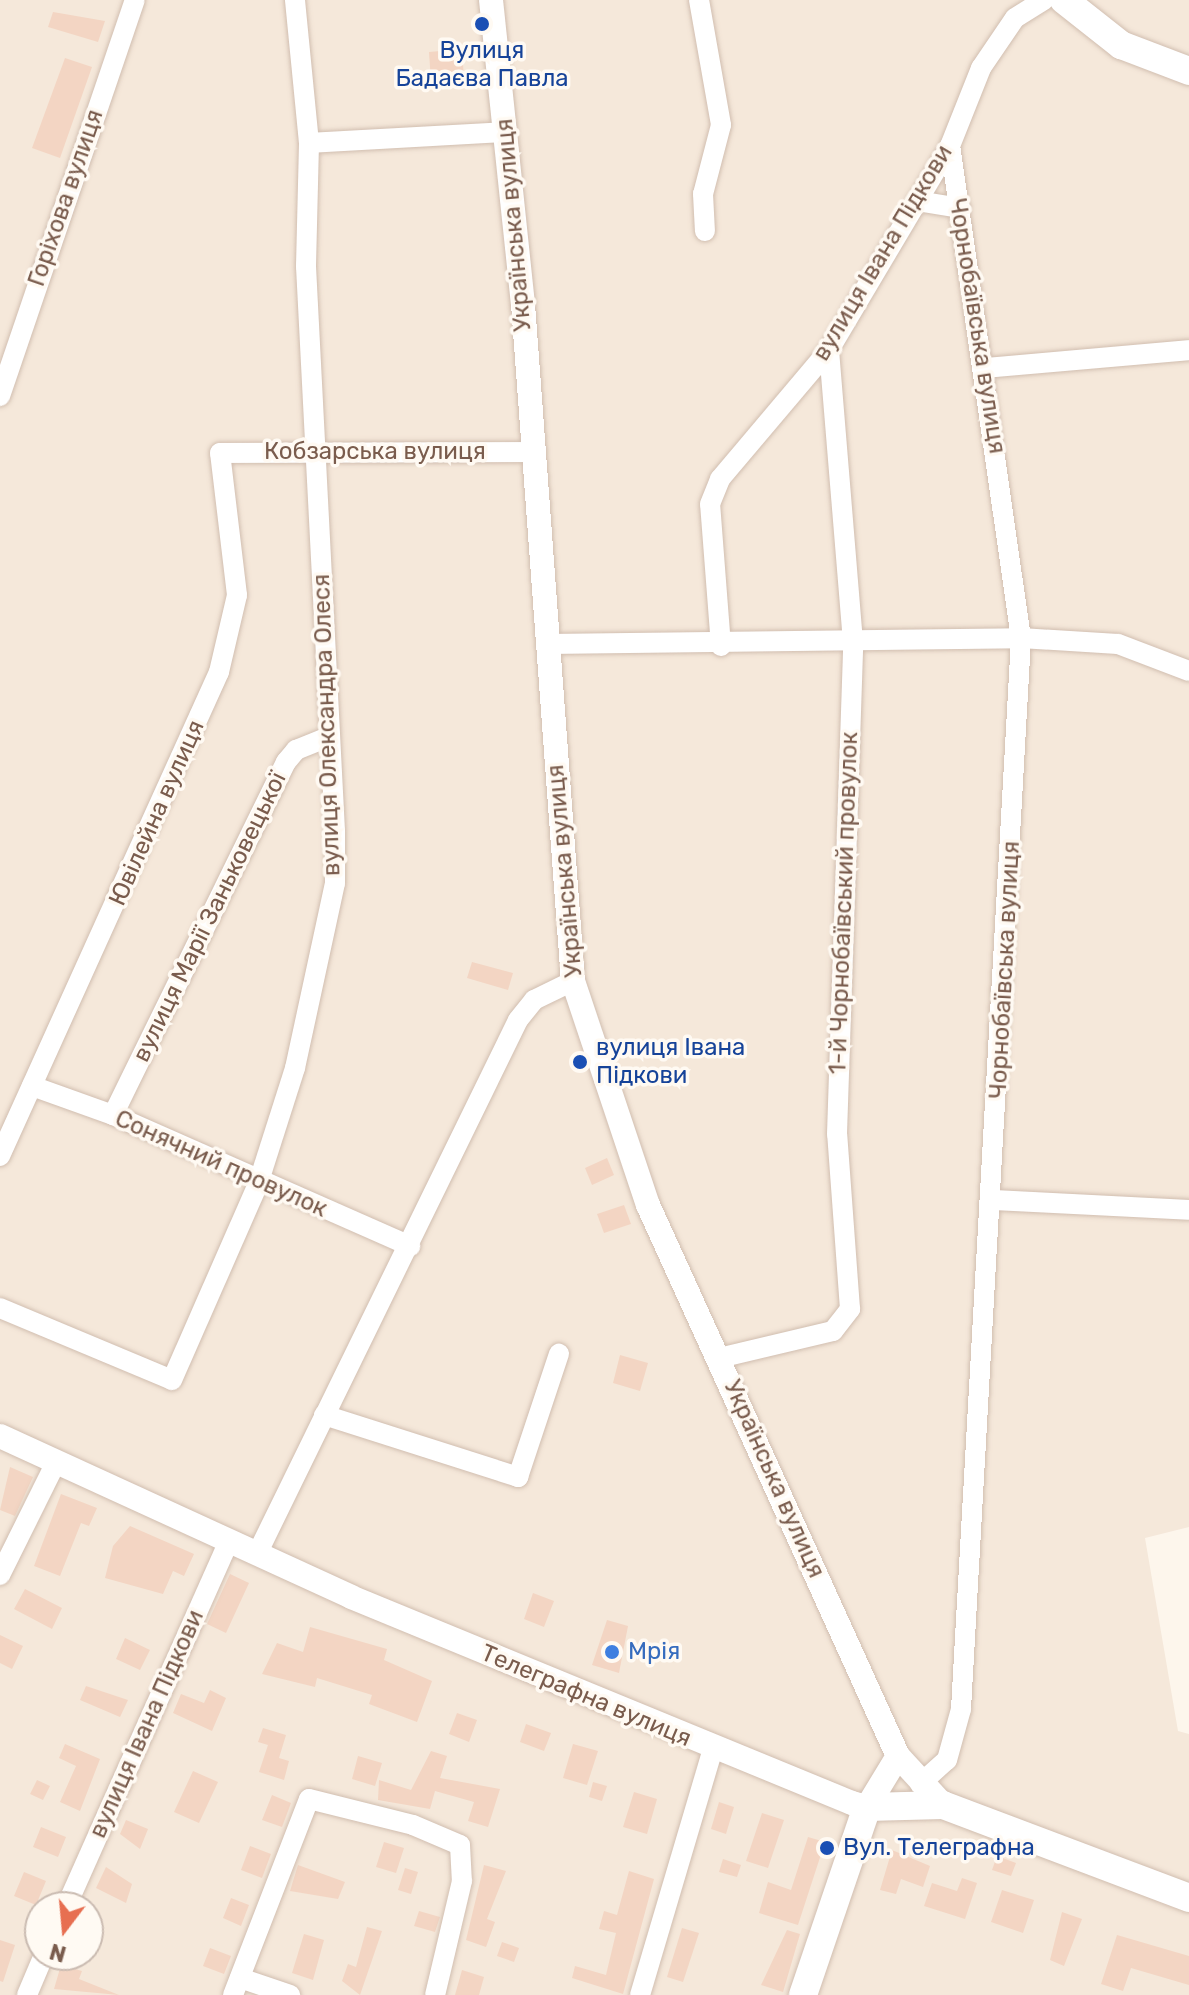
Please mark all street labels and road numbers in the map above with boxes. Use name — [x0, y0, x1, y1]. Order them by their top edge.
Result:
street label: Горіхова вулиця — [22, 106, 110, 290]
street label: Українська вулиця — [490, 117, 538, 333]
street label: вулиця Івана Підкови — [807, 140, 959, 366]
street label: Чорнобаївська вулиця — [943, 196, 1011, 456]
street label: Кобзарська вулиця — [264, 438, 486, 466]
street label: вулиця Олександра Олеся — [307, 573, 347, 877]
street label: Ювілейна вулиця — [103, 716, 211, 910]
street label: 1-й Чорнобаївський провулок — [824, 731, 864, 1075]
street label: Українська вулиця — [541, 763, 589, 979]
street label: вулиця Марії Заньковецької — [127, 767, 293, 1067]
street label: Чорнобаївська вулиця — [984, 840, 1026, 1100]
street label: Сонячний провулок — [110, 1104, 332, 1224]
street label: Українська вулиця — [717, 1376, 831, 1582]
street label: вулиця Івана Підкови — [84, 1605, 210, 1843]
street label: Телеграфна вулиця — [476, 1639, 696, 1753]

